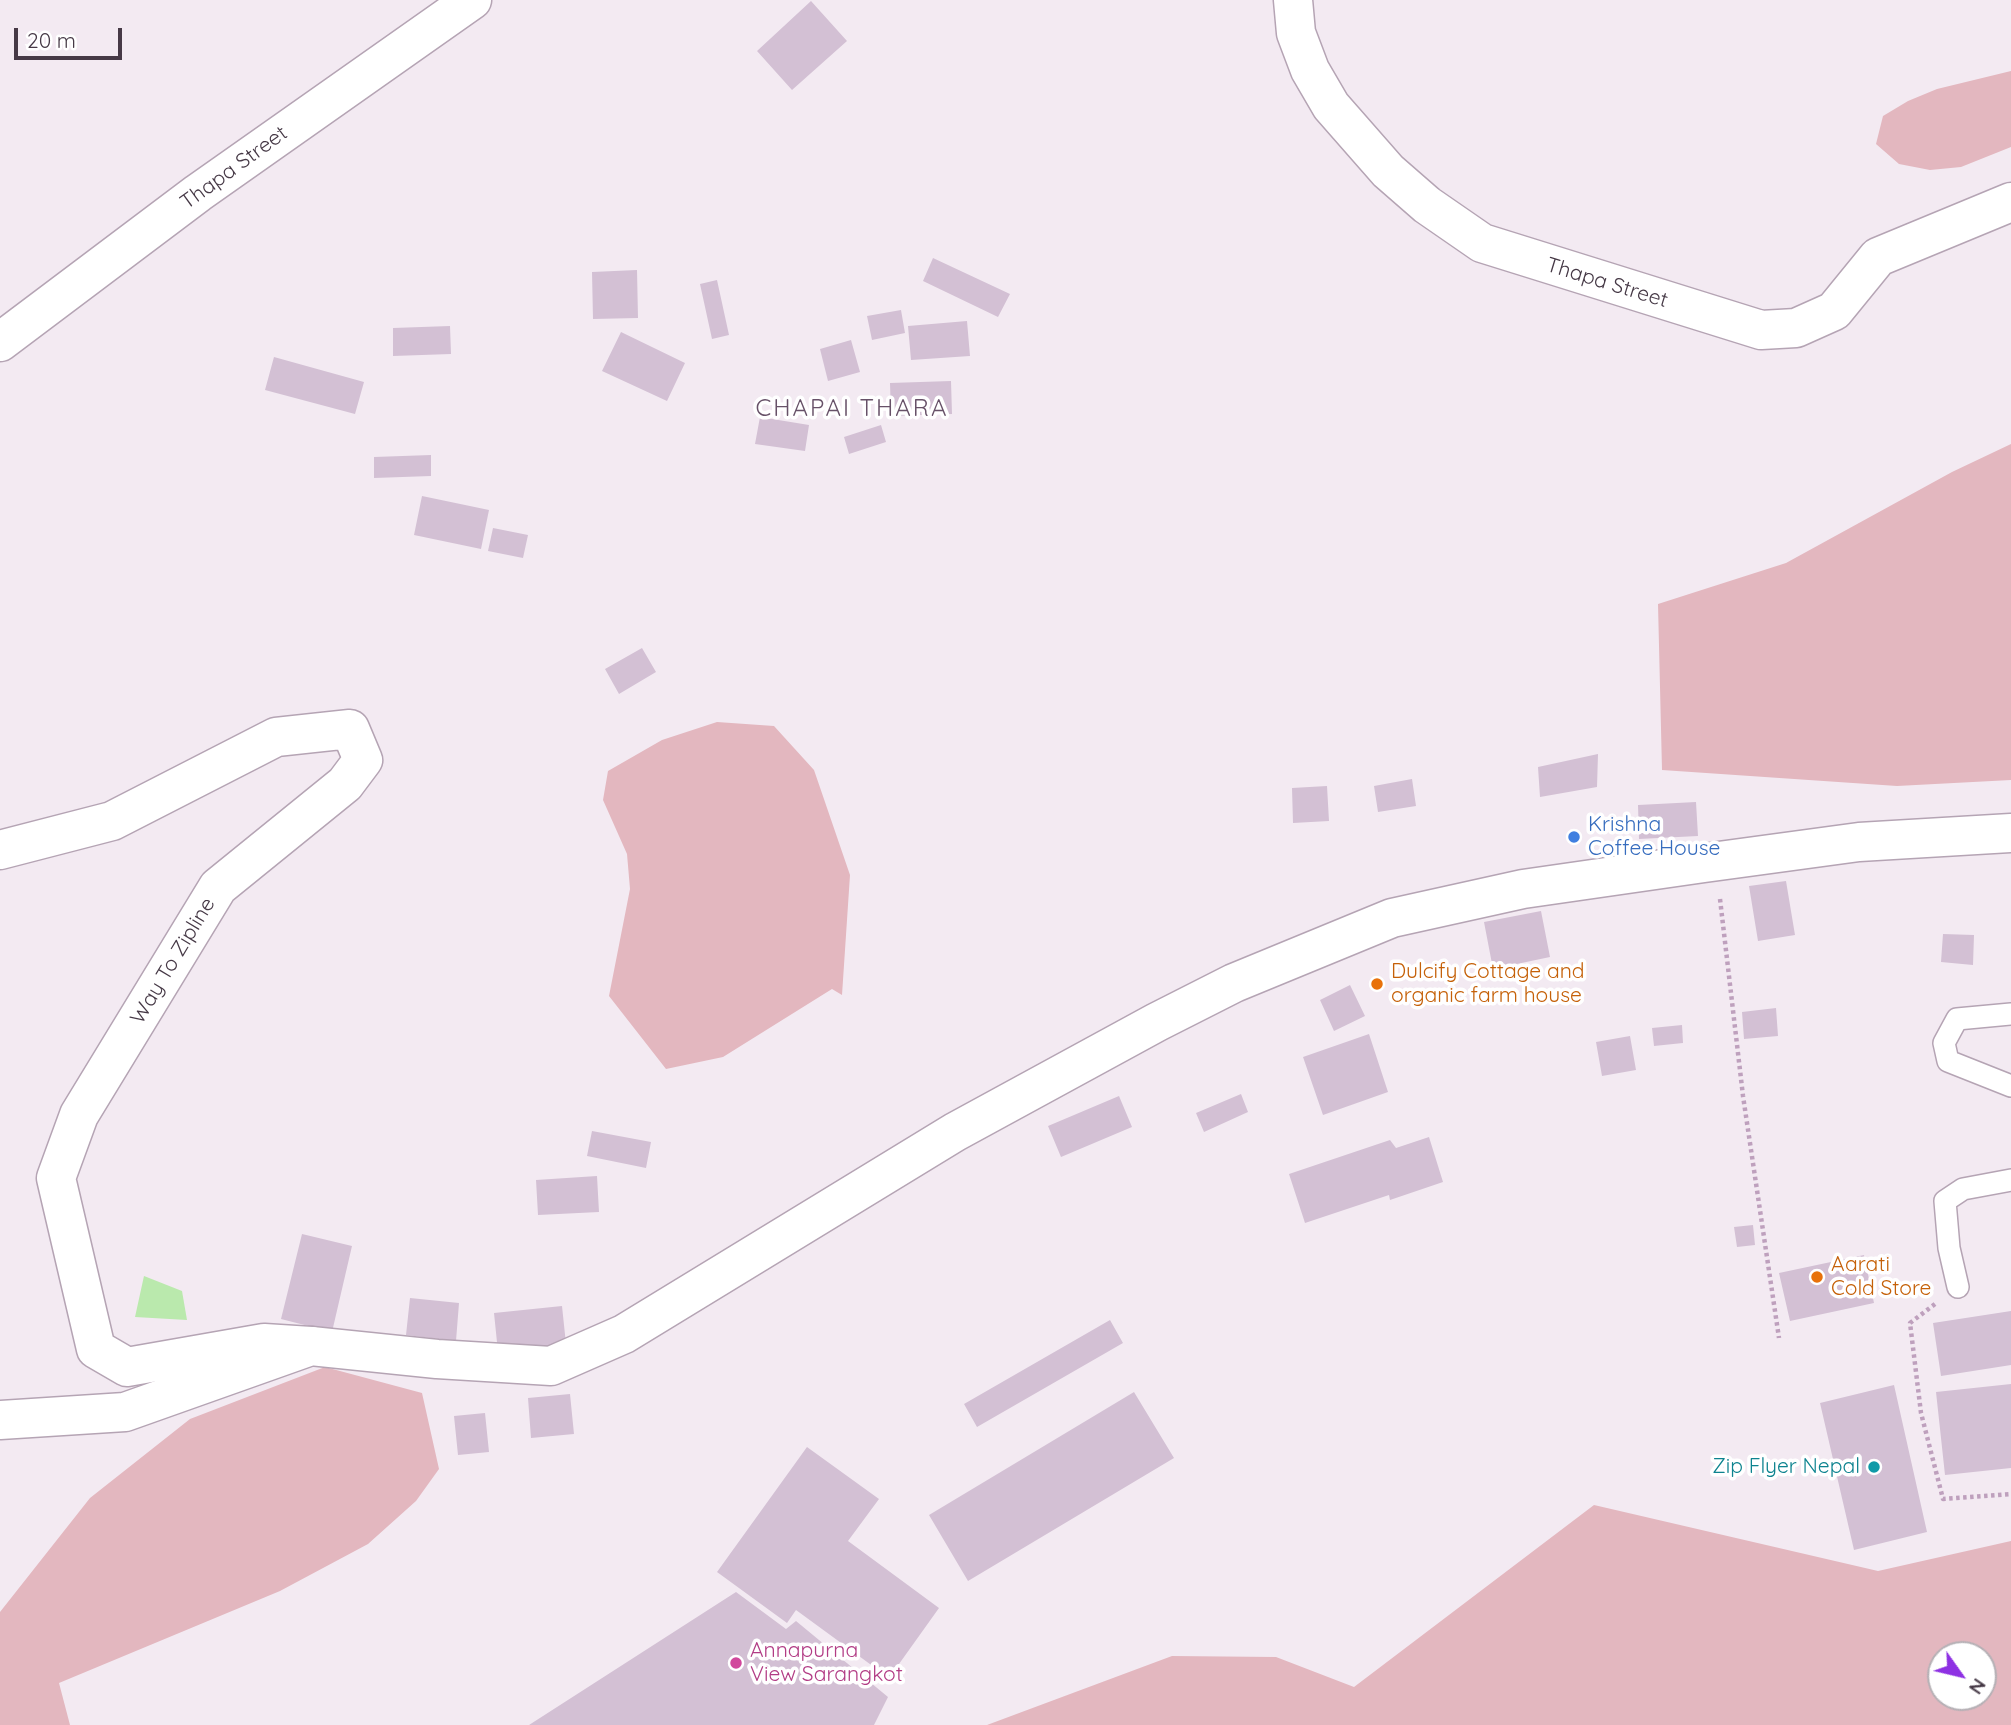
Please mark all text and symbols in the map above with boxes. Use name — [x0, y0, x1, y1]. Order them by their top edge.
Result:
scale bar — [18, 14, 126, 58]
text: 20 m — [27, 27, 76, 53]
street label: Thapa Street — [176, 121, 292, 215]
street label: Thapa Street — [1543, 253, 1671, 313]
district label: CHAPAI THARA — [757, 395, 947, 423]
place label: Krishna Coffee House — [1588, 812, 1720, 862]
marker: Krishna Coffee House — [1566, 829, 1582, 845]
street label: Way To Zipline — [125, 893, 221, 1029]
place label: Dulcify Cottage and organic farm house — [1391, 959, 1584, 1009]
marker: Dulcify Cottage and organic farm house — [1369, 976, 1385, 992]
place label: Aarati Cold Store — [1831, 1252, 1931, 1302]
marker: Aarati Cold Store — [1809, 1269, 1825, 1285]
place label: Zip Flyer Nepal — [1712, 1454, 1860, 1480]
marker: Zip Flyer Nepal — [1866, 1459, 1882, 1475]
place label: Annapurna View Sarangkot — [750, 1638, 903, 1688]
north arrow — [1927, 1641, 1997, 1711]
marker: Annapurna View Sarangkot — [728, 1655, 744, 1671]
text: N — [1964, 1674, 1992, 1699]

